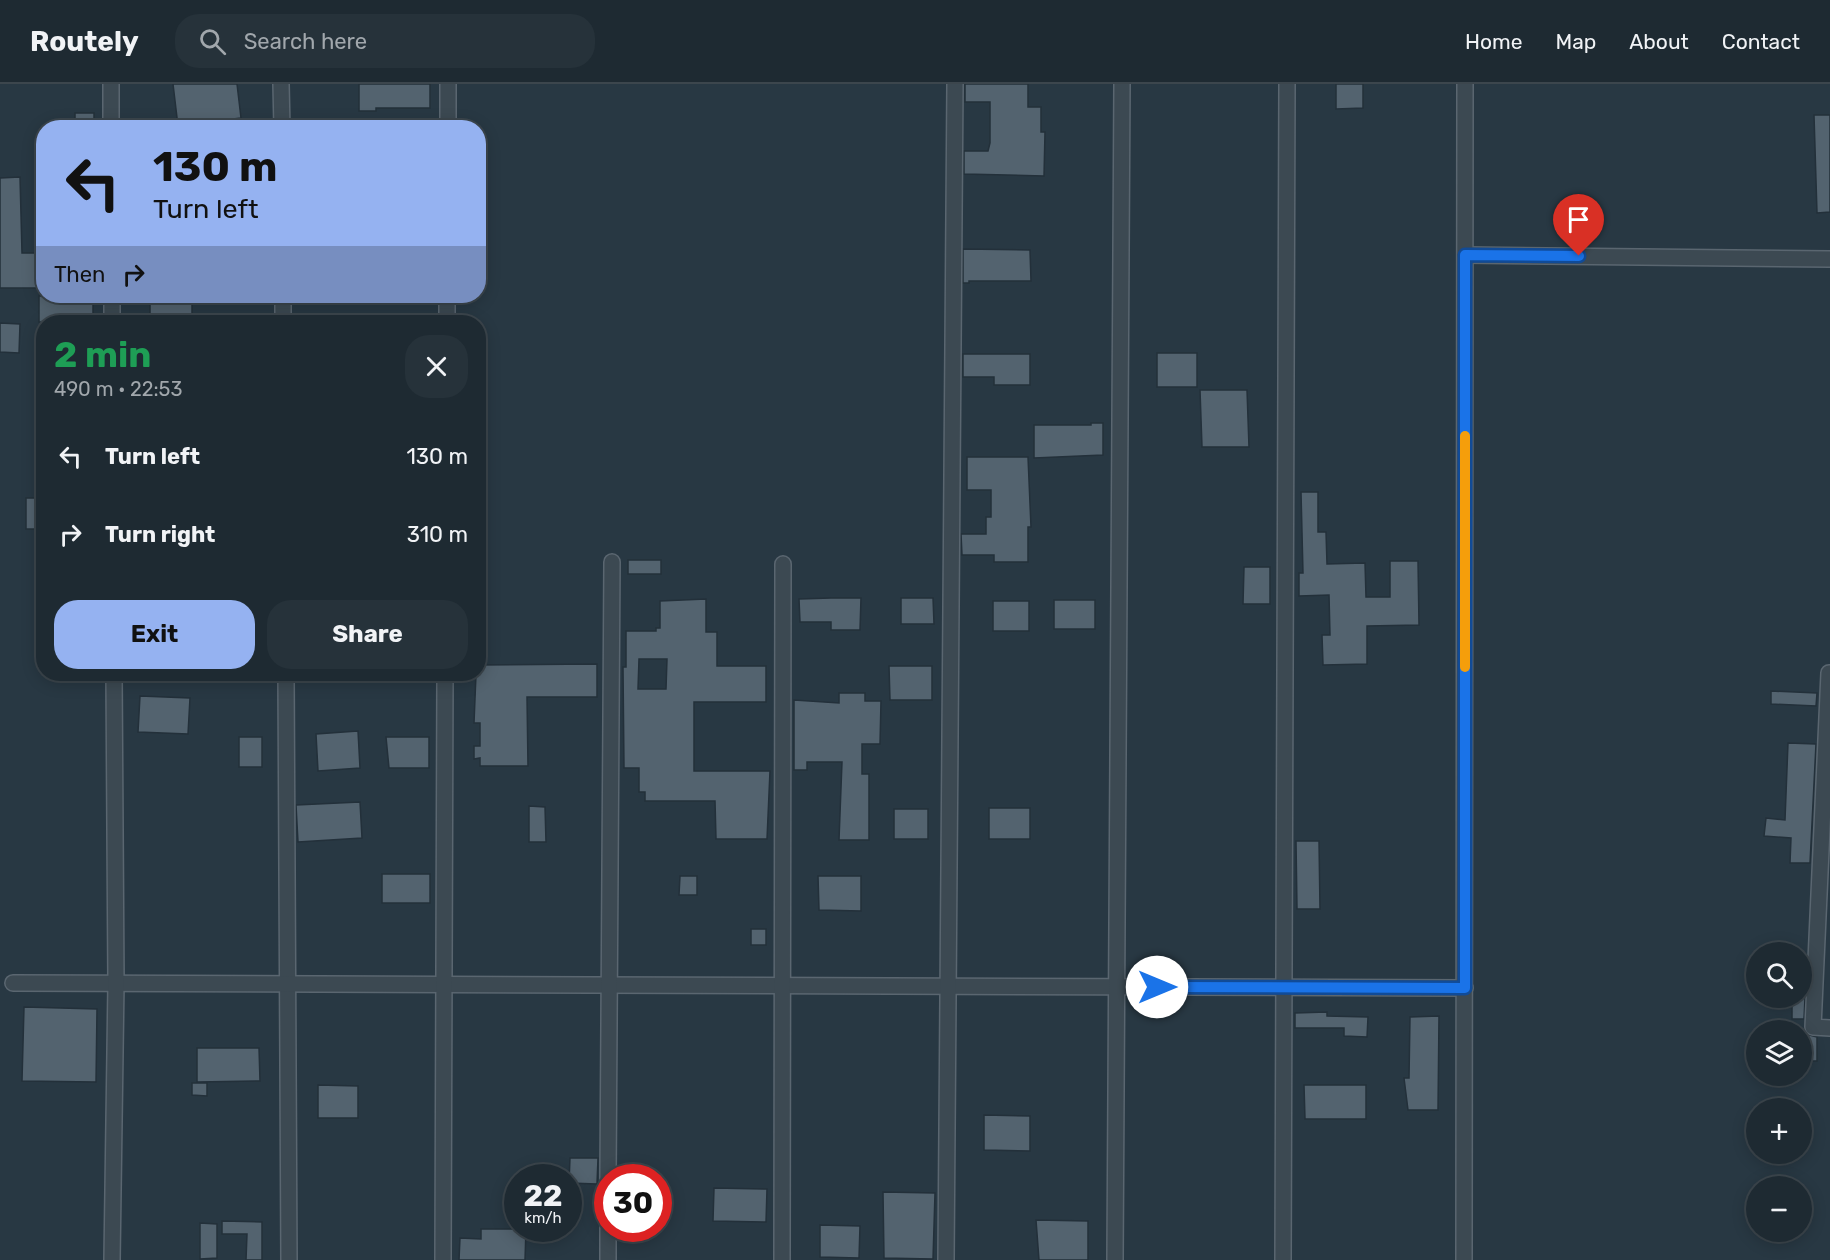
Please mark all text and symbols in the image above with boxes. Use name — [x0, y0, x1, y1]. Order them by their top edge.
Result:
search box — [175, 14, 595, 68]
text: Routely — [30, 25, 139, 58]
icon: search — [196, 25, 229, 58]
text: Search here — [244, 28, 367, 55]
text: Home — [1465, 29, 1522, 54]
text: Map — [1555, 29, 1596, 54]
text: About — [1629, 29, 1689, 54]
text: Contact — [1722, 29, 1800, 54]
text: 130 m — [153, 142, 278, 192]
icon: left — [54, 144, 132, 222]
text: Turn left — [153, 193, 258, 225]
pin — [1553, 194, 1604, 256]
icon: arrive — [1562, 203, 1595, 236]
icon: right — [117, 258, 150, 291]
text: Then — [54, 261, 105, 288]
text: 2 min — [54, 333, 152, 376]
button: close — [405, 335, 468, 398]
text: 490 m · 22:53 — [54, 377, 182, 401]
icon: left — [54, 440, 87, 473]
text: Turn left — [105, 443, 200, 470]
text: 130 m — [406, 443, 468, 470]
icon: right — [54, 518, 87, 551]
text: Turn right — [105, 521, 215, 548]
text: 310 m — [407, 521, 468, 548]
button: Exit — [54, 600, 255, 669]
button: Share — [267, 600, 468, 669]
map controls — [1746, 942, 1812, 1242]
button: search — [1746, 942, 1812, 1008]
position arrow — [1125, 955, 1189, 1019]
button: layers — [1746, 1020, 1812, 1086]
button: + — [1746, 1098, 1812, 1164]
speed limit sign: 30 — [594, 1164, 672, 1242]
button: − — [1746, 1176, 1812, 1242]
text: 22 — [524, 1178, 563, 1214]
text: km/h — [524, 1209, 562, 1227]

